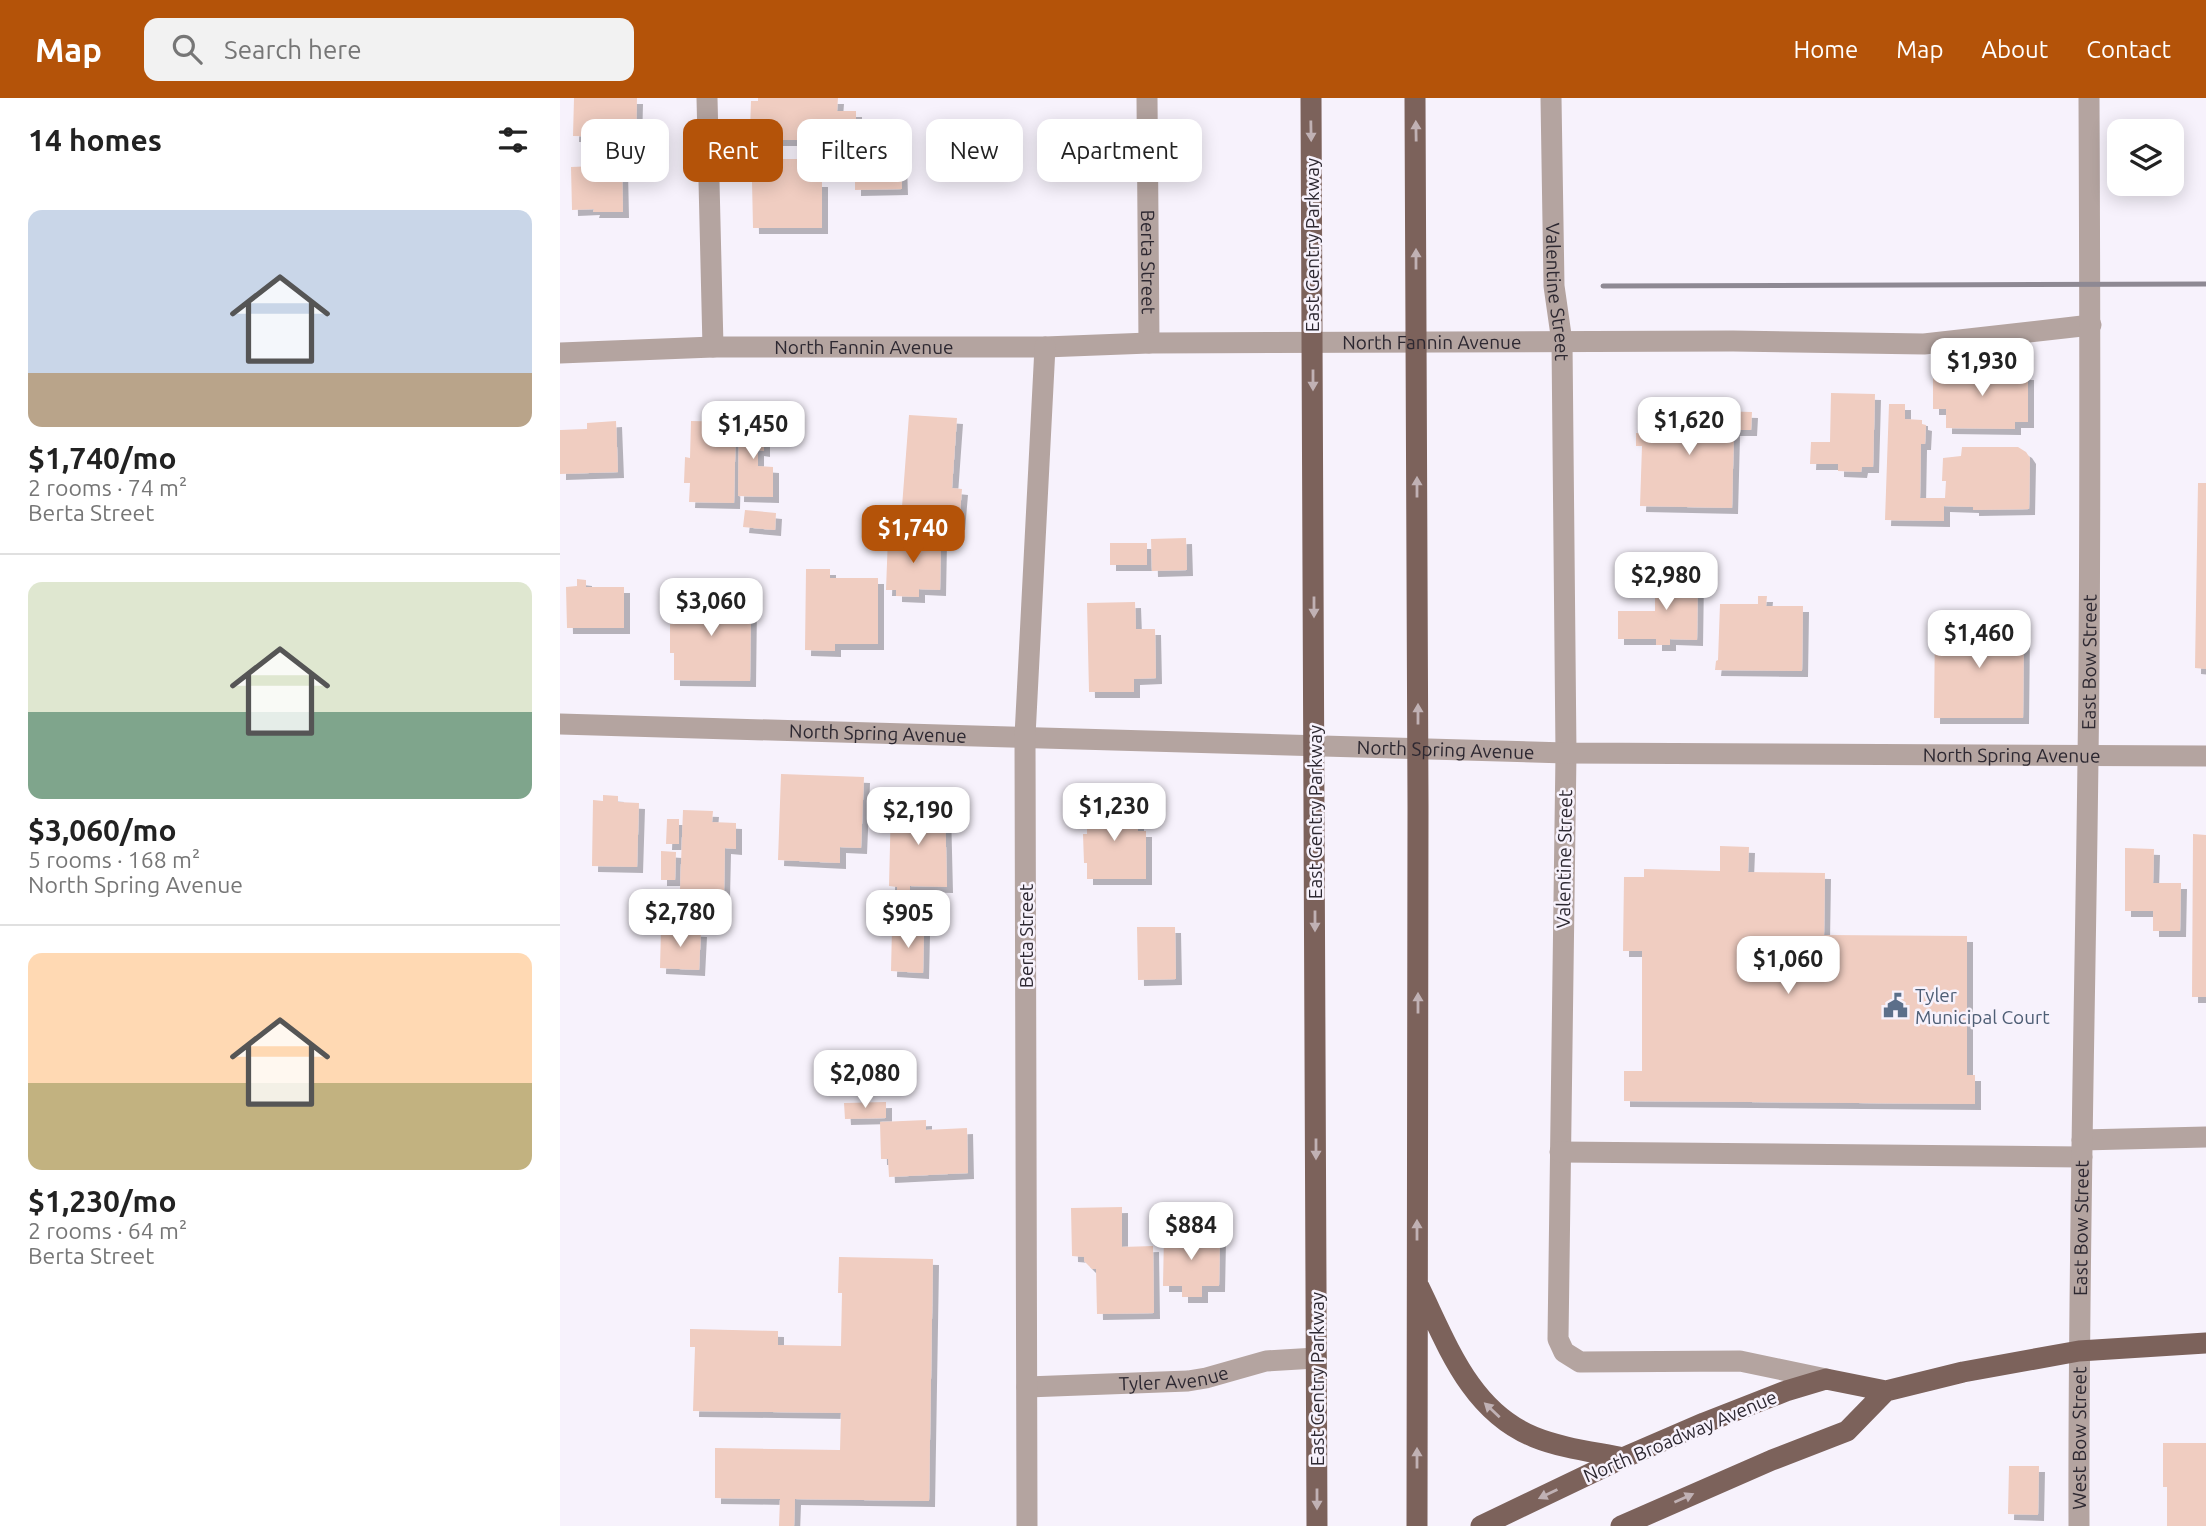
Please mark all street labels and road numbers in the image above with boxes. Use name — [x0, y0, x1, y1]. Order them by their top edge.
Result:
street label: East Gentry Parkway — [1301, 158, 1323, 332]
street label: Berta Street — [1137, 210, 1160, 315]
street label: Valentine Street — [1542, 222, 1573, 361]
street label: North Fannin Avenue — [1342, 331, 1521, 353]
street label: North Fannin Avenue — [774, 336, 954, 358]
street label: East Bow Street — [2077, 594, 2101, 730]
street label: North Spring Avenue — [789, 720, 967, 747]
street label: East Gentry Parkway — [1304, 725, 1326, 899]
street label: North Spring Avenue — [1356, 736, 1535, 763]
street label: North Spring Avenue — [1923, 744, 2100, 767]
street label: Valentine Street — [1552, 789, 1576, 929]
street label: Berta Street — [1015, 883, 1037, 988]
street label: East Bow Street — [2069, 1159, 2093, 1296]
street label: East Gentry Parkway — [1306, 1292, 1328, 1466]
street label: Tyler Avenue — [1118, 1361, 1231, 1395]
street label: West Bow Street — [2068, 1366, 2090, 1510]
street label: North Broadway Avenue — [1580, 1385, 1780, 1487]

